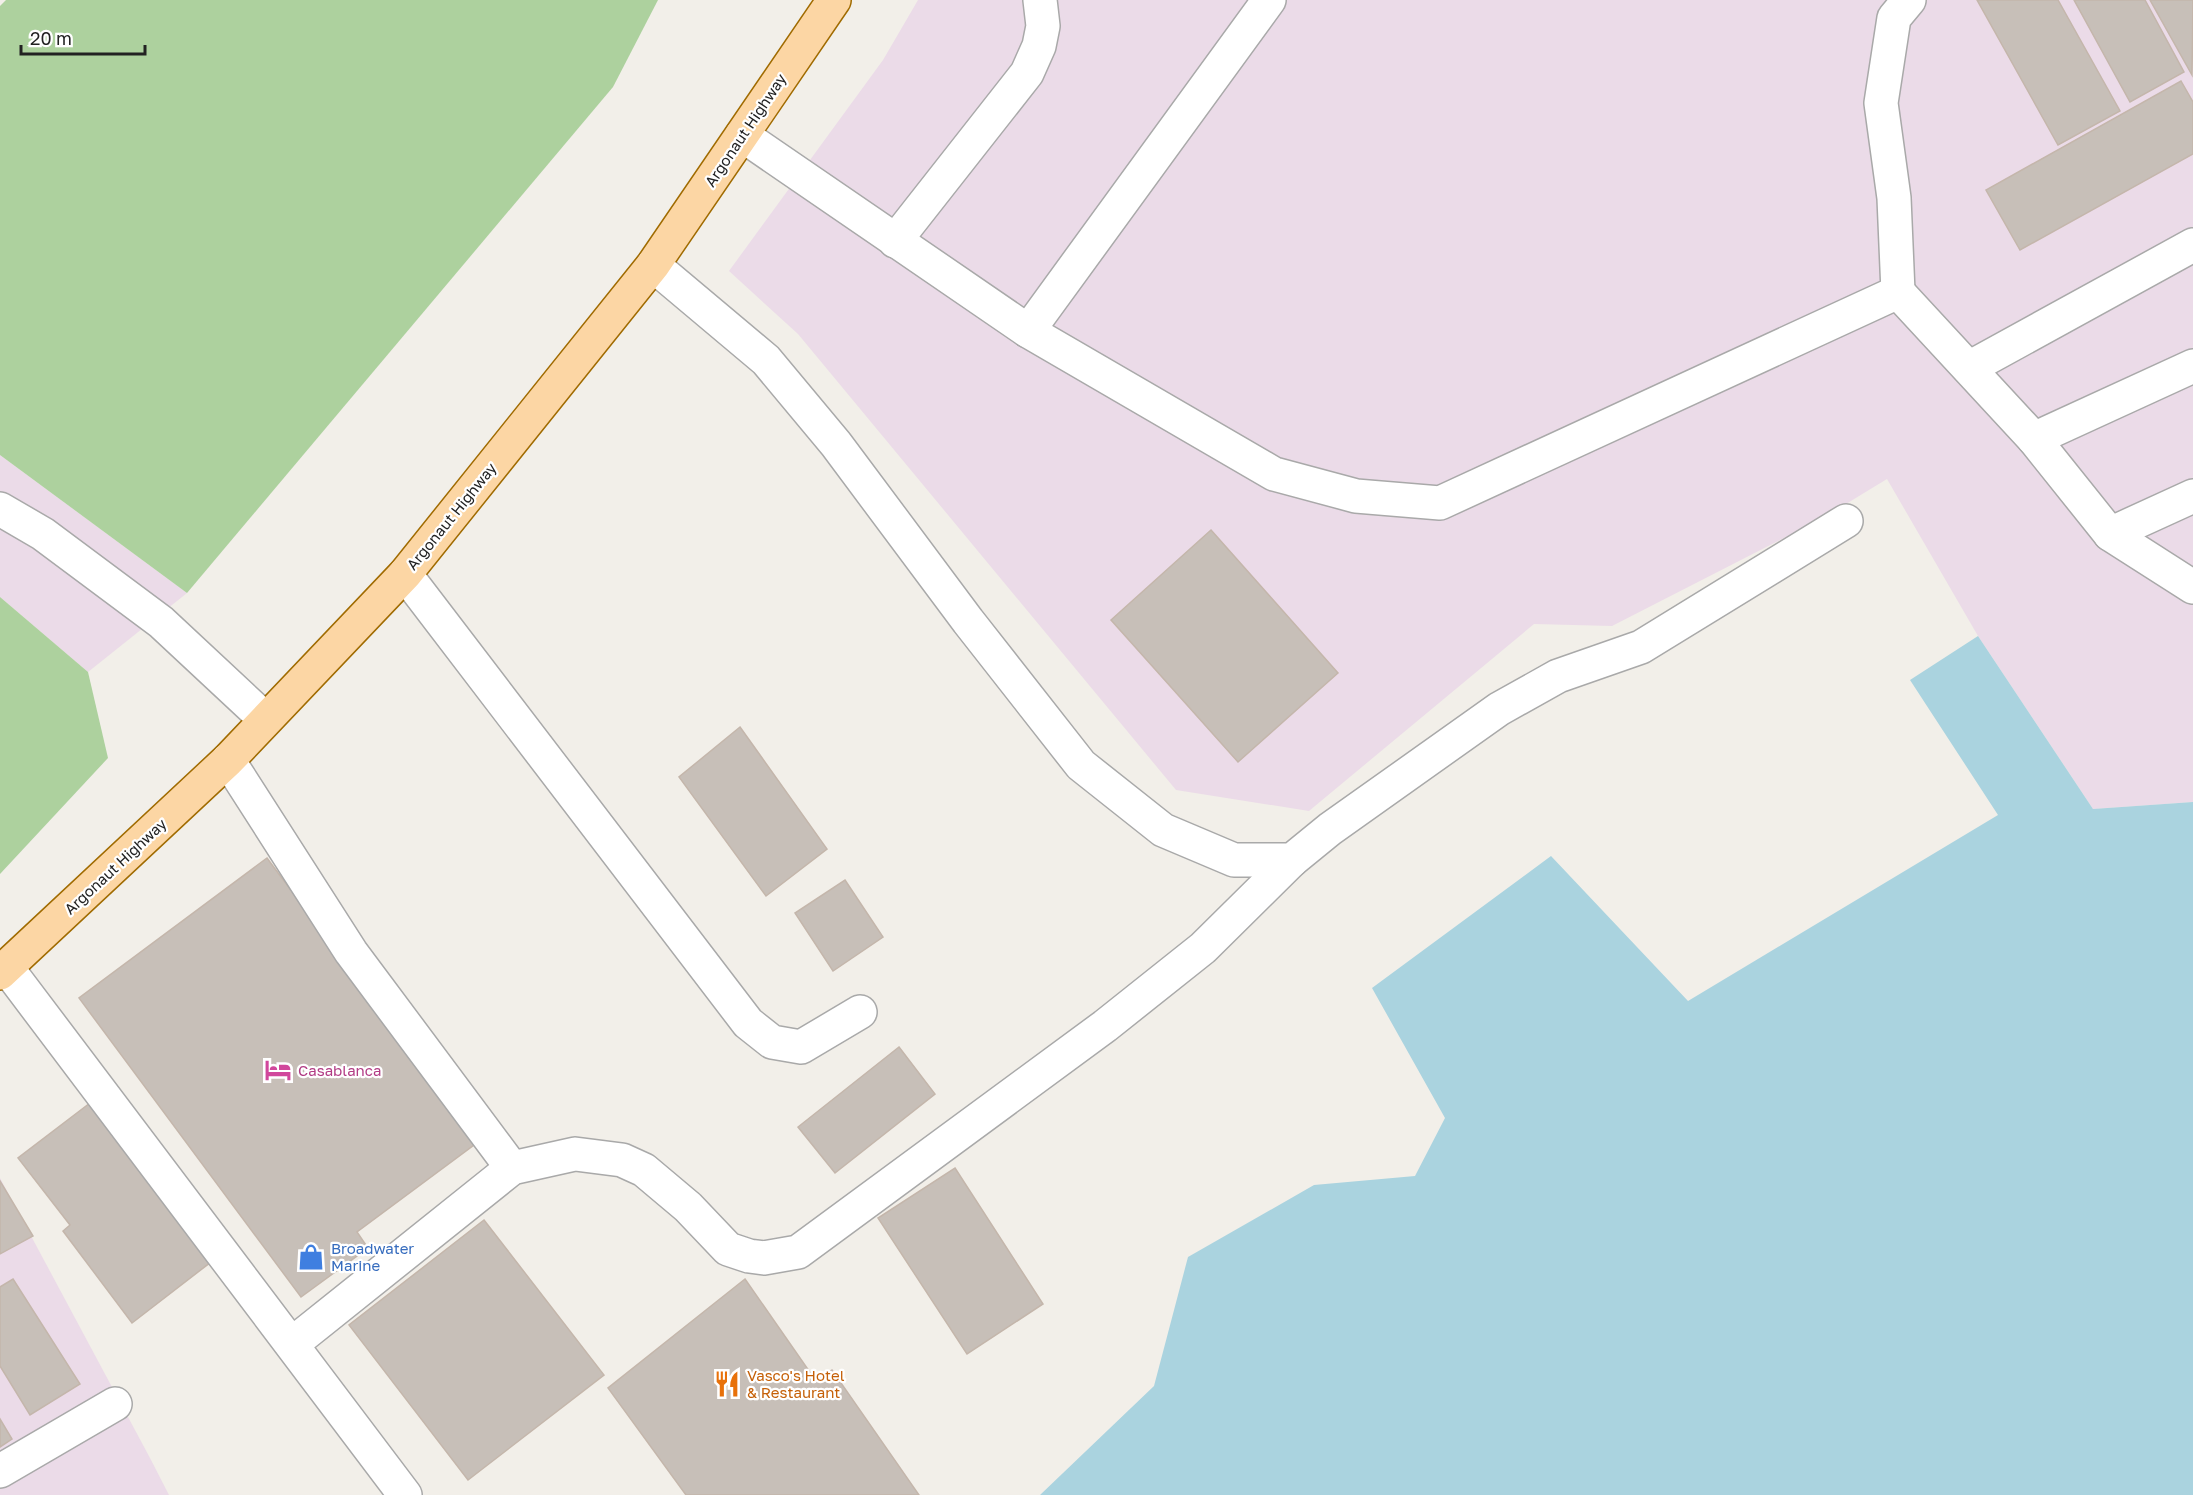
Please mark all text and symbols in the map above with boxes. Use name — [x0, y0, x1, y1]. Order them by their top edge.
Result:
scale bar — [21, 18, 146, 56]
text: 20 m — [30, 27, 72, 49]
street label: Argonaut Highway — [700, 69, 790, 190]
street label: Argonaut Highway — [402, 458, 500, 573]
street label: Argonaut Highway — [60, 814, 170, 918]
hotel icon: Casablanca — [263, 1055, 293, 1085]
place label: Casablanca — [298, 1061, 381, 1079]
place label: Broadwater Marine — [331, 1239, 414, 1274]
shop icon: Broadwater Marine — [296, 1242, 326, 1272]
place label: Vasco's Hotel & Restaurant — [747, 1366, 845, 1401]
restaurant icon: Vasco's Hotel & Restaurant — [712, 1369, 742, 1399]

